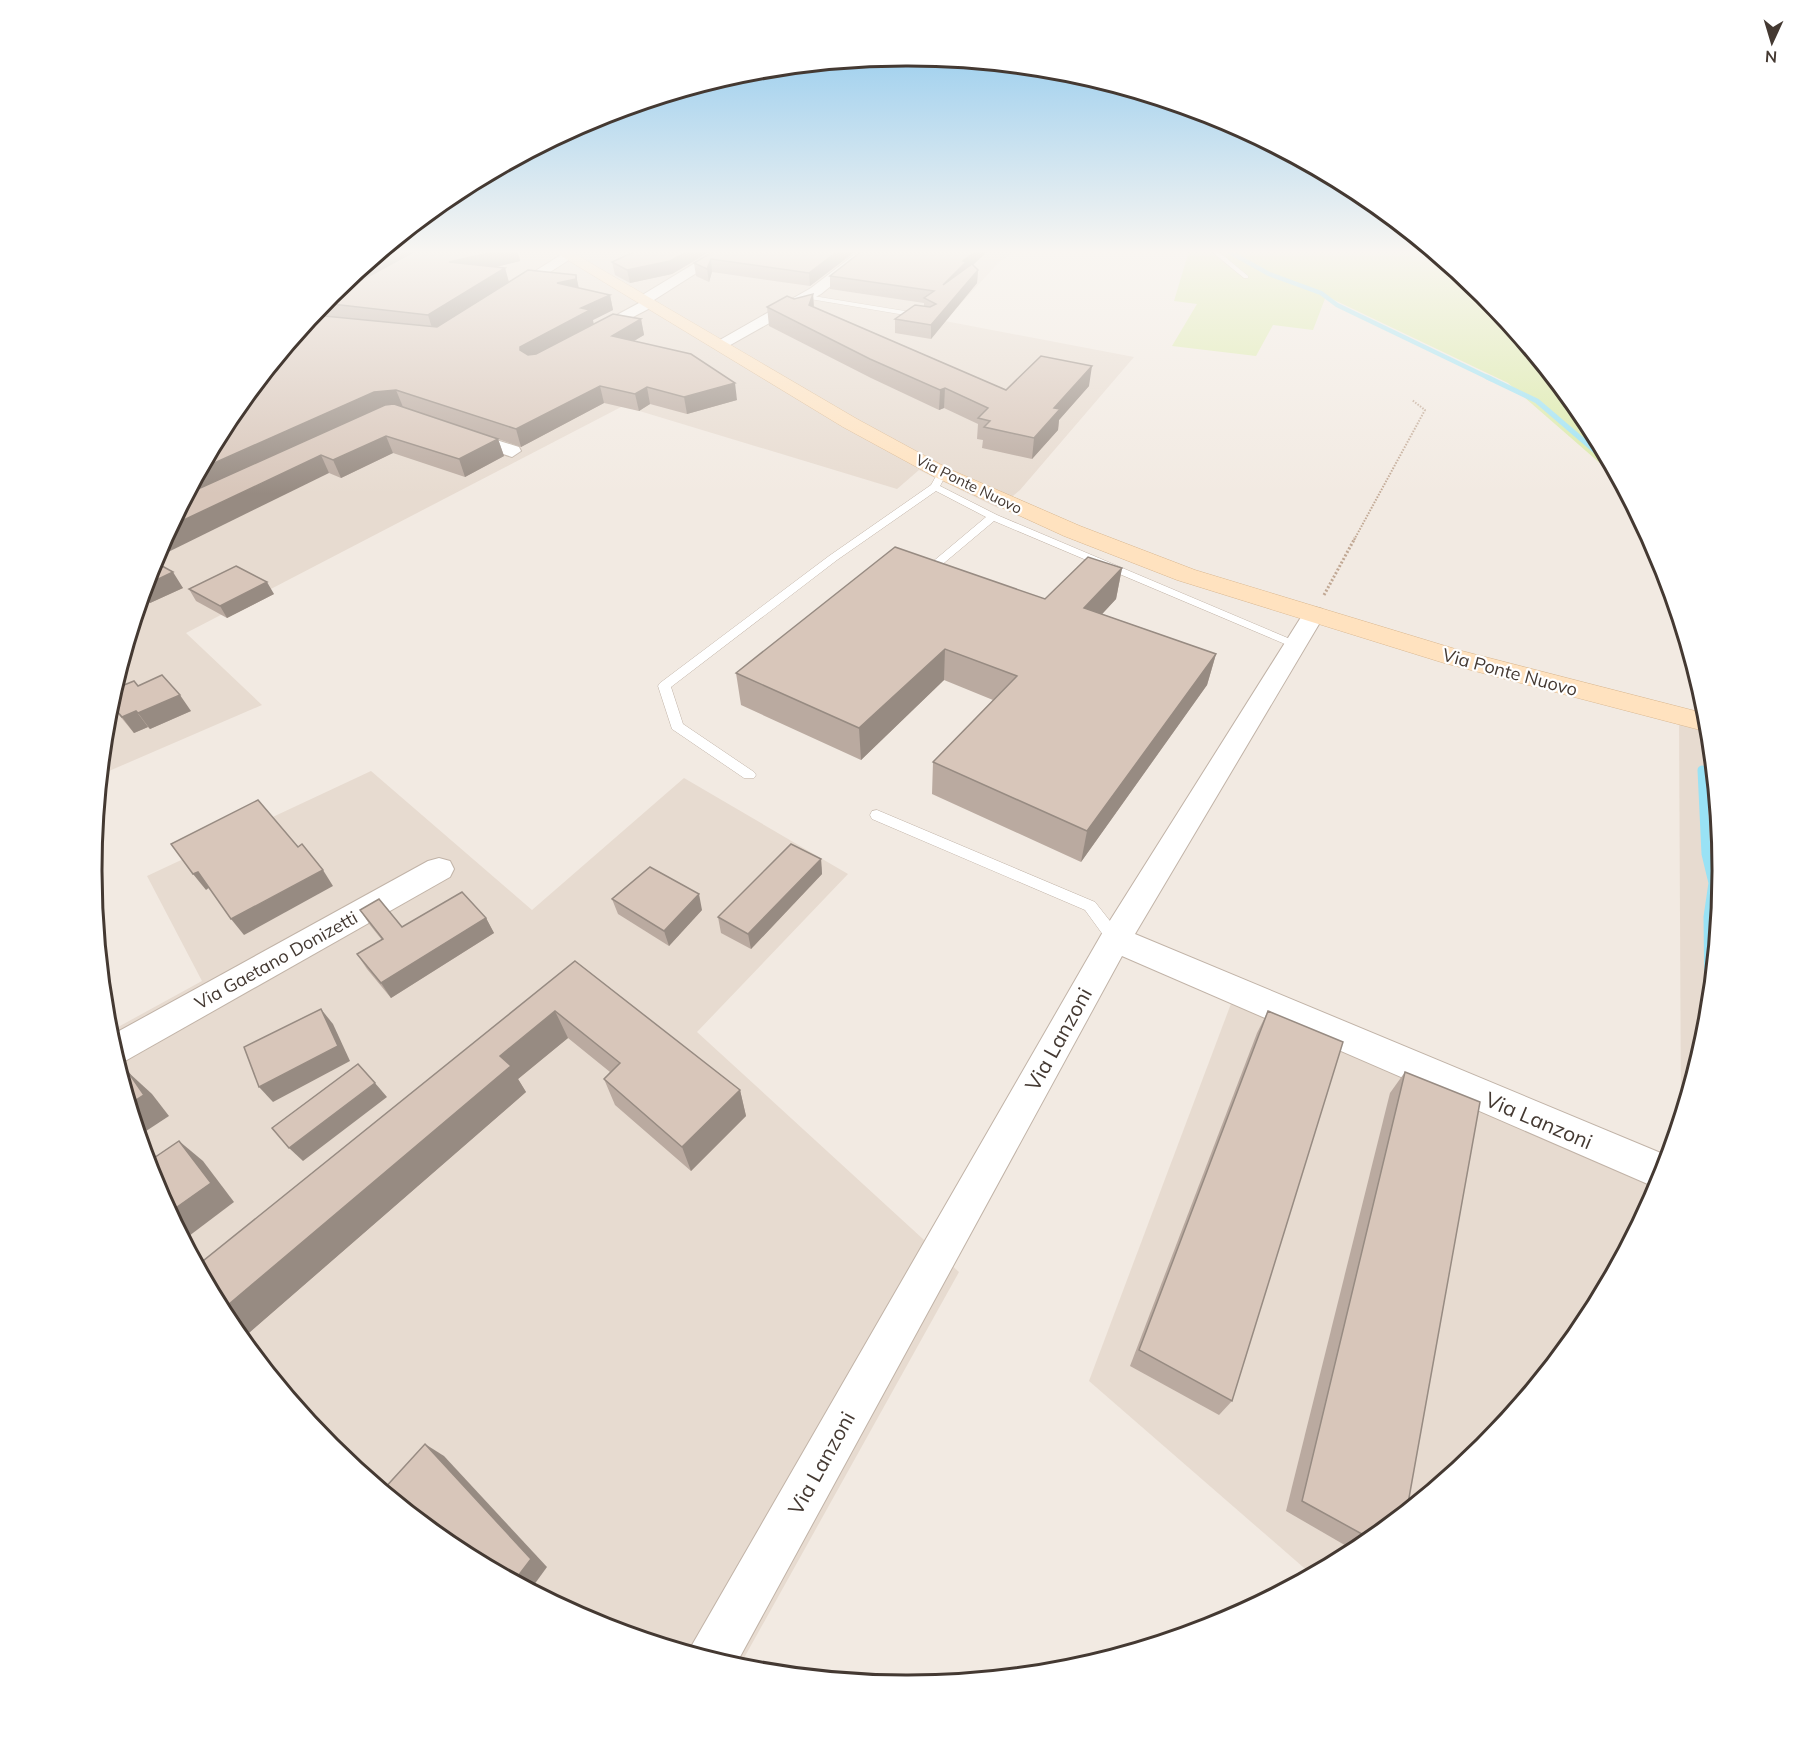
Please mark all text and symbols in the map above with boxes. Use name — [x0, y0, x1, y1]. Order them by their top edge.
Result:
north arrow — [1742, 12, 1802, 72]
text: N — [1764, 47, 1778, 67]
street label: Via Ponte Nuovo — [913, 450, 1025, 518]
street label: Via Ponte Nuovo — [1440, 643, 1580, 701]
street label: Via Gaetano Donizetti — [190, 906, 362, 1014]
street label: Via Lanzoni — [1019, 983, 1097, 1095]
street label: Via Lanzoni — [1481, 1086, 1597, 1154]
street label: Via Lanzoni — [782, 1407, 860, 1519]

